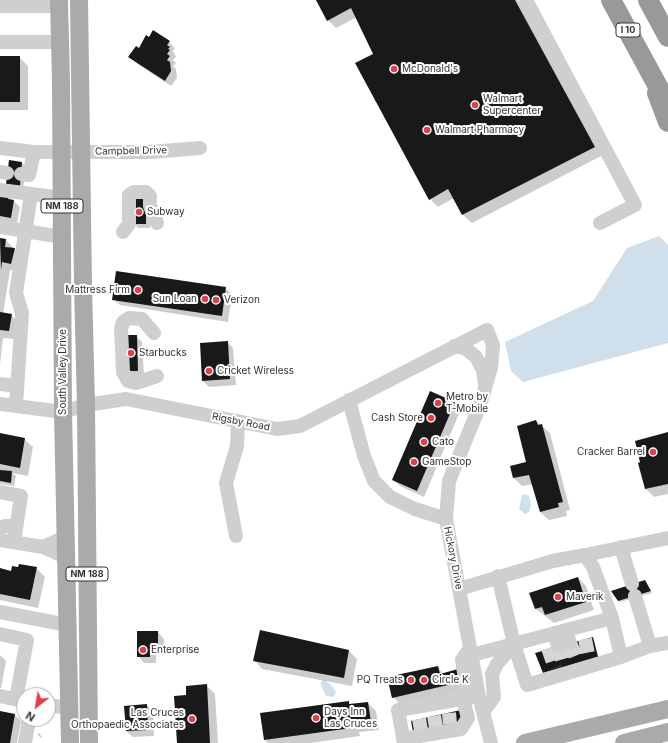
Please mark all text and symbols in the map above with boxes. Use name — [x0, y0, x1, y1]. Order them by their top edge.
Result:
road number: I 10 — [616, 23, 640, 37]
place label: McDonald's — [402, 63, 458, 75]
marker: McDonald's — [389, 64, 399, 74]
place label: Walmart Supercenter — [483, 93, 541, 116]
marker: Walmart Supercenter — [470, 100, 480, 110]
place label: Walmart Pharmacy — [435, 124, 524, 136]
marker: Walmart Pharmacy — [422, 125, 432, 135]
street label: Campbell Drive — [95, 144, 167, 158]
road number: NM 188 — [41, 199, 83, 213]
place label: Subway — [147, 206, 185, 218]
marker: Subway — [134, 207, 144, 217]
place label: Mattress Firm — [65, 284, 130, 296]
marker: Mattress Firm — [133, 285, 143, 295]
place label: Sun Loan — [153, 293, 197, 305]
marker: Sun Loan — [200, 294, 210, 304]
place label: Verizon — [224, 294, 260, 306]
marker: Verizon — [211, 295, 221, 305]
street label: South Valley Drive — [57, 329, 69, 415]
place label: Starbucks — [139, 347, 187, 359]
marker: Starbucks — [126, 348, 136, 358]
place label: Cricket Wireless — [217, 365, 294, 377]
marker: Cricket Wireless — [204, 366, 214, 376]
place label: Metro by T-Mobile — [446, 391, 488, 414]
marker: Metro by T-Mobile — [433, 398, 443, 408]
street label: Rigsby Road — [211, 411, 271, 433]
place label: Cash Store — [371, 412, 423, 424]
marker: Cash Store — [426, 413, 436, 423]
place label: Cato — [432, 436, 454, 448]
marker: Cato — [419, 437, 429, 447]
place label: Cracker Barrel — [577, 446, 645, 458]
marker: Cracker Barrel — [648, 447, 658, 457]
place label: GameStop — [422, 456, 471, 468]
marker: GameStop — [409, 457, 419, 467]
street label: Hickory Drive — [441, 525, 465, 591]
road number: NM 188 — [66, 567, 108, 581]
place label: Maverik — [566, 591, 604, 603]
marker: Maverik — [553, 592, 563, 602]
place label: Enterprise — [151, 644, 199, 656]
marker: Enterprise — [138, 645, 148, 655]
place label: PQ Treats — [357, 674, 403, 686]
place label: Circle K — [432, 674, 469, 686]
marker: PQ Treats — [406, 675, 416, 685]
marker: Circle K — [419, 675, 429, 685]
north arrow — [16, 687, 56, 727]
place label: Days Inn Las Cruces — [324, 706, 377, 730]
place label: Las Cruces Orthopaedic Associates — [71, 707, 184, 730]
text: N — [23, 708, 38, 725]
marker: Days Inn Las Cruces — [311, 713, 321, 723]
marker: Las Cruces Orthopaedic Associates — [187, 714, 197, 724]

